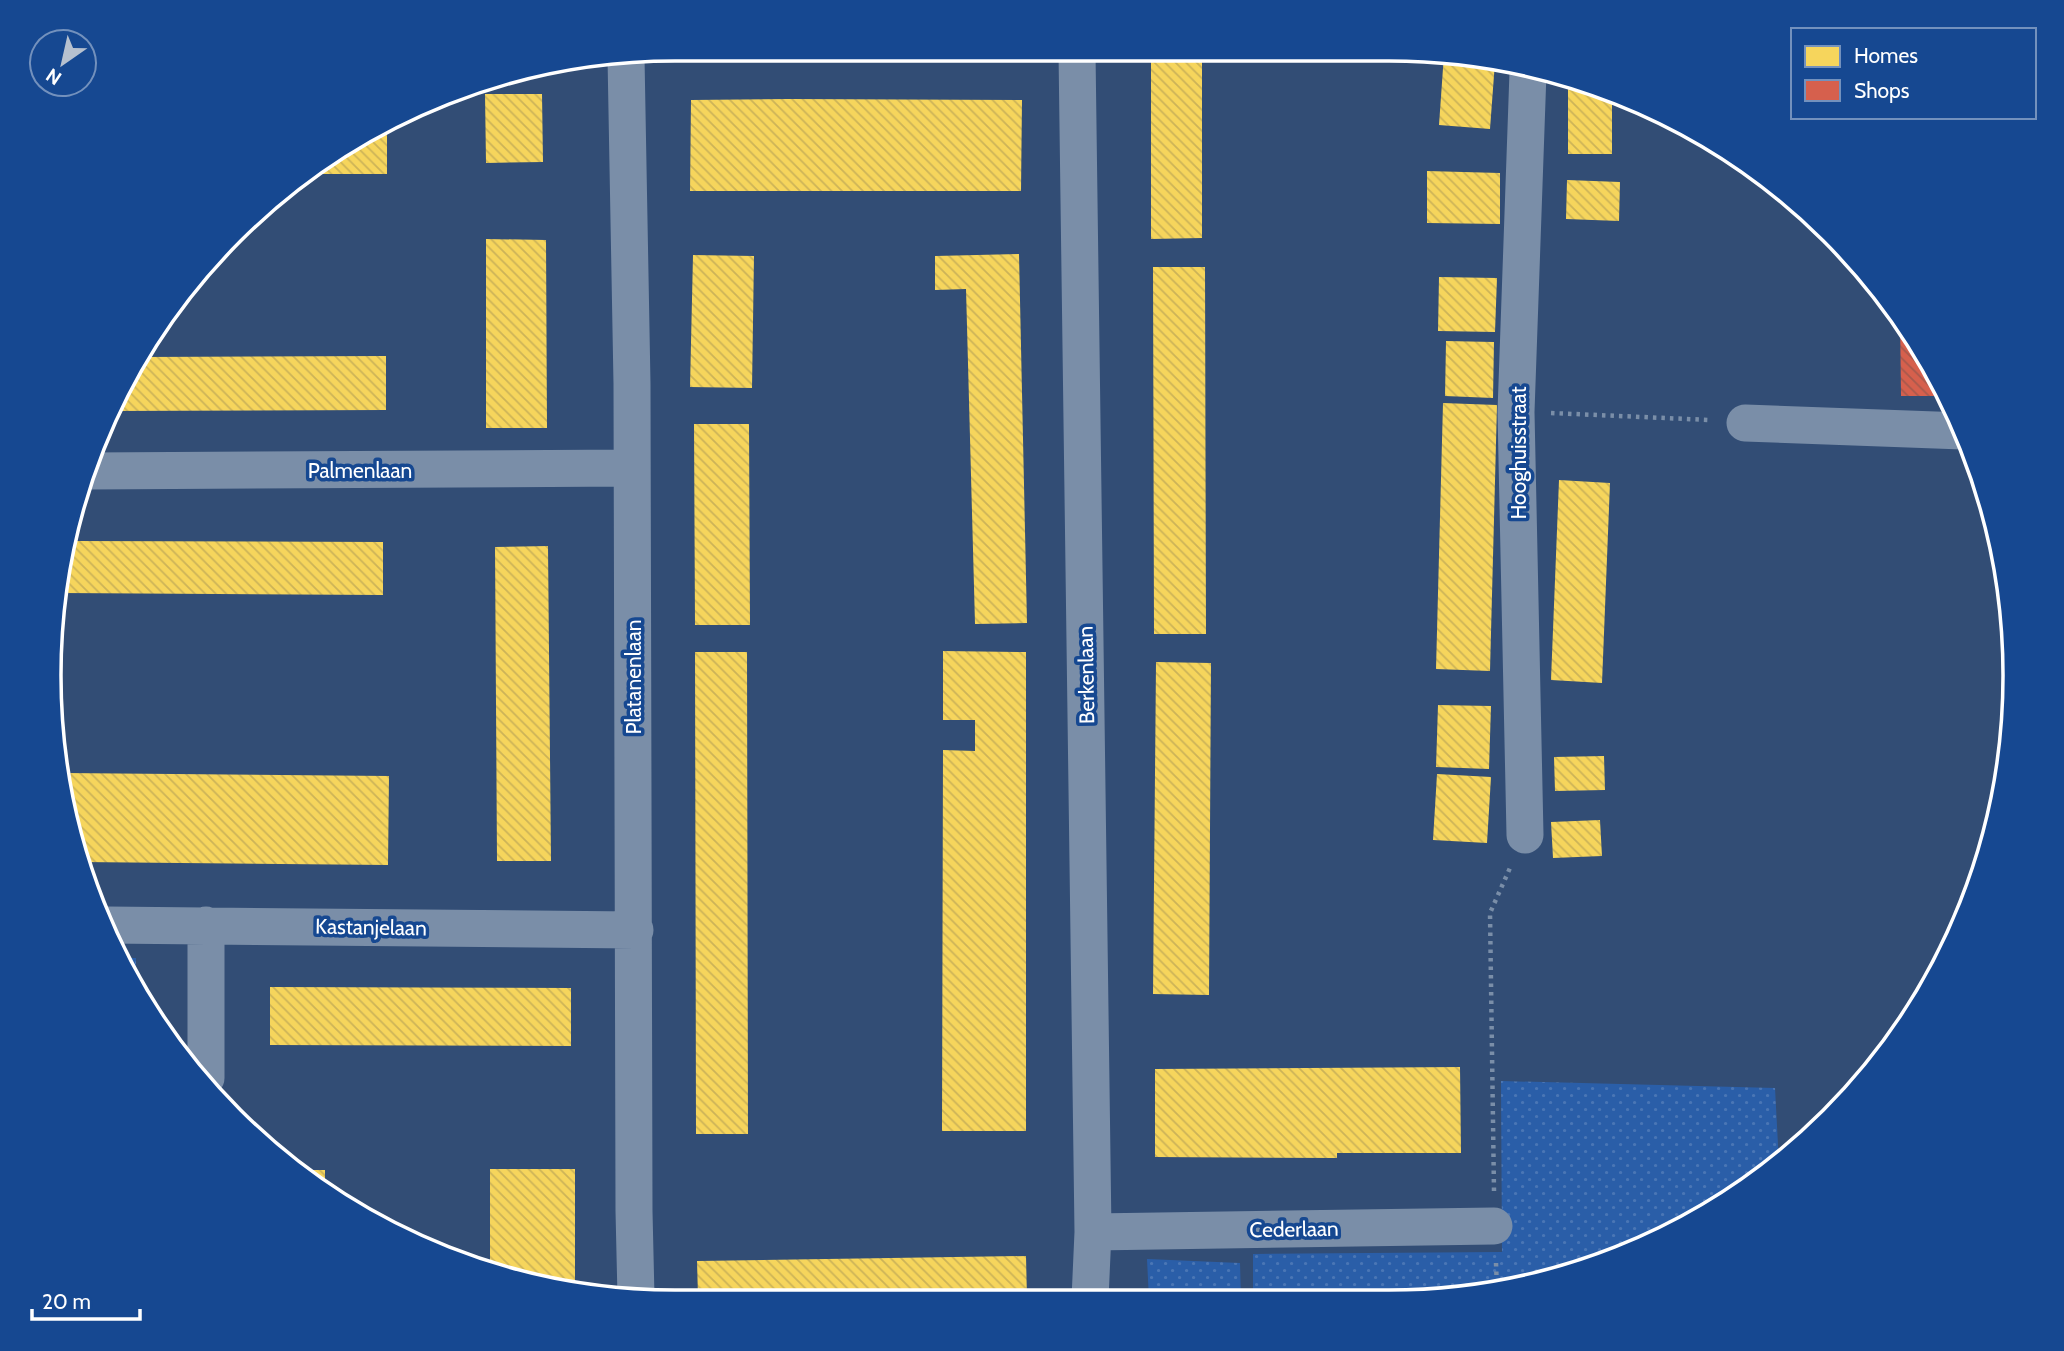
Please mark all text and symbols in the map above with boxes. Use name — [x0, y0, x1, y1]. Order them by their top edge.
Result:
north arrow — [28, 28, 98, 98]
legend — [1791, 28, 2036, 119]
text: Homes — [1854, 43, 1918, 68]
text: N — [42, 63, 66, 90]
text: Shops — [1854, 78, 1910, 103]
street label: Hooghuisstraat — [1506, 387, 1531, 519]
street label: Palmenlaan — [308, 458, 412, 483]
street label: Platanenlaan — [621, 620, 646, 734]
street label: Berkenlaan — [1073, 626, 1099, 724]
street label: Kastanjelaan — [315, 914, 427, 941]
street label: Cederlaan — [1249, 1216, 1339, 1242]
scale bar — [32, 1278, 140, 1322]
text: 20 m — [42, 1289, 91, 1314]

